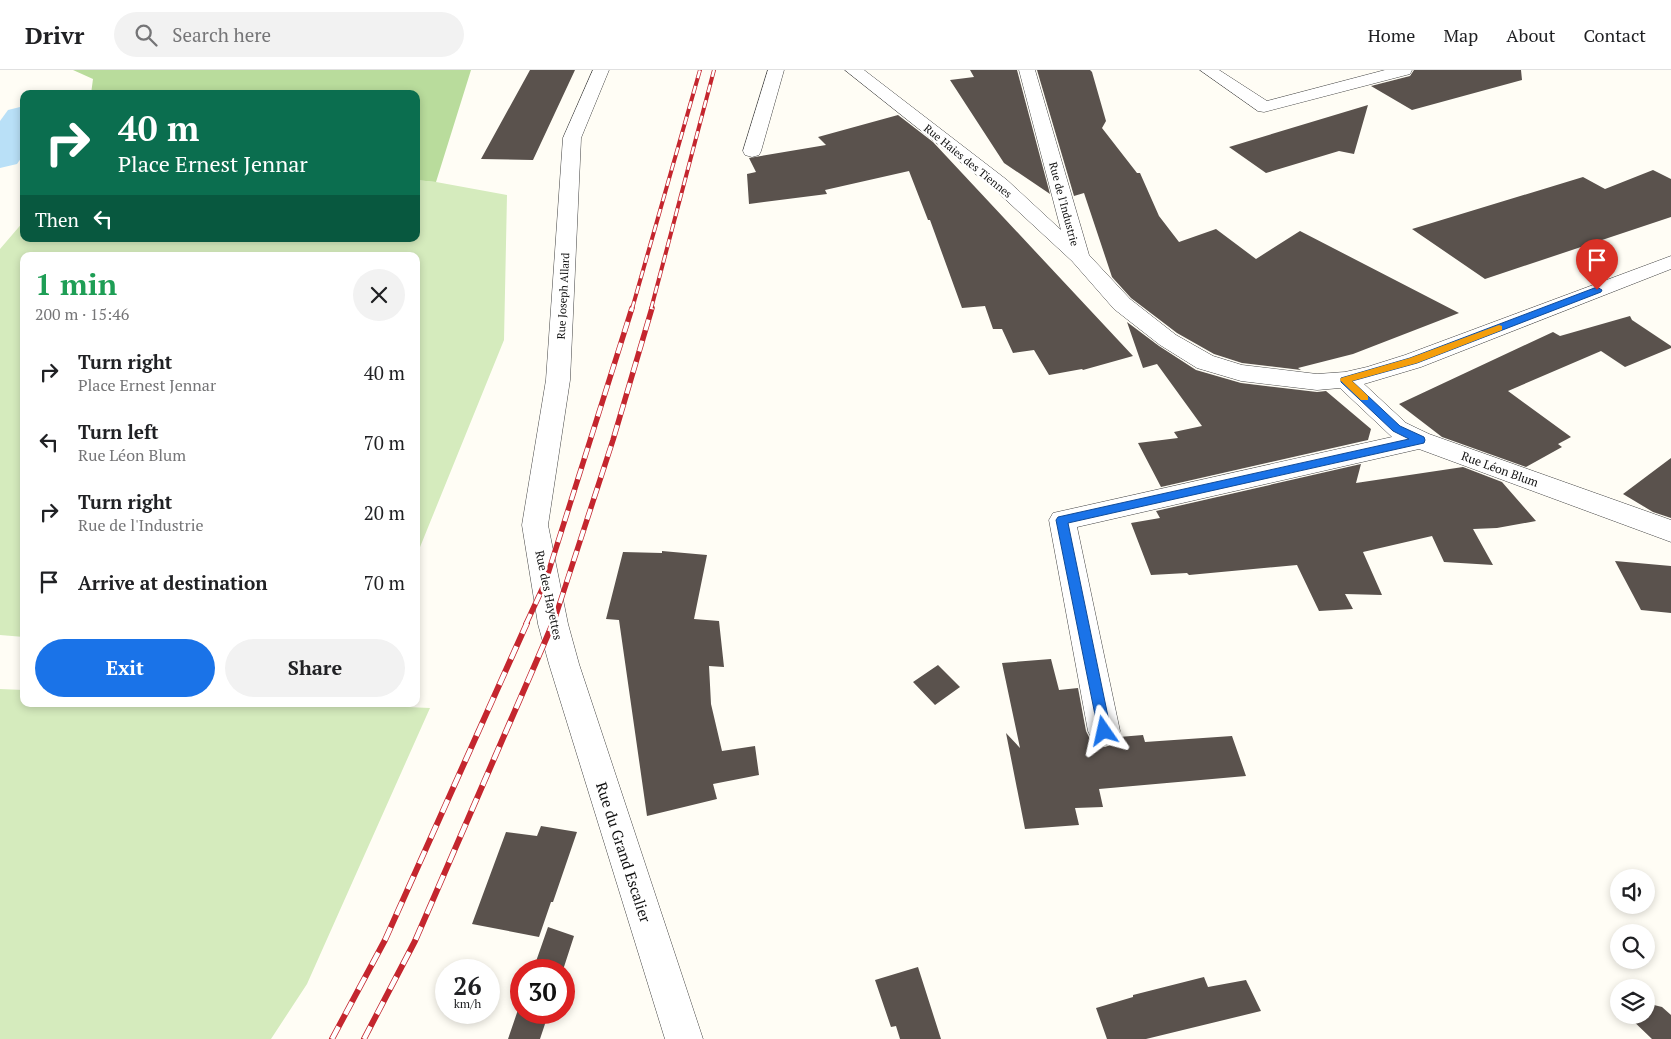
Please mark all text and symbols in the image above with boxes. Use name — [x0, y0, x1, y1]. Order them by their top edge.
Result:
search box — [114, 12, 464, 57]
text: Drivr — [25, 19, 84, 51]
icon: search — [132, 21, 160, 49]
text: Search here — [172, 22, 271, 47]
text: Home — [1368, 23, 1415, 47]
text: Map — [1443, 23, 1478, 47]
text: About — [1506, 23, 1555, 47]
text: Contact — [1583, 23, 1646, 47]
text: 40 m — [118, 105, 199, 151]
icon: right — [35, 110, 100, 175]
street label: Rue Haies des Tiennes — [921, 121, 1015, 201]
text: Place Ernest Jennar — [118, 149, 308, 178]
street label: Rue de l'Industrie — [1046, 160, 1082, 248]
icon: left — [89, 205, 117, 233]
text: Then — [35, 207, 79, 232]
pin — [1576, 239, 1618, 290]
icon: arrive — [1583, 246, 1611, 274]
street label: Rue Joseph Allard — [554, 252, 572, 340]
text: 1 min — [35, 264, 117, 304]
button: close — [353, 269, 405, 321]
text: 200 m · 15:46 — [35, 303, 129, 325]
text: Turn right — [78, 349, 172, 374]
icon: right — [35, 358, 63, 386]
text: 40 m — [364, 360, 405, 385]
text: Place Ernest Jennar — [78, 374, 216, 396]
text: Turn left — [78, 419, 159, 444]
icon: left — [35, 428, 63, 456]
text: 70 m — [364, 430, 405, 455]
text: Rue Léon Blum — [78, 444, 186, 466]
street label: Rue Léon Blum — [1459, 448, 1541, 490]
text: Turn right — [78, 489, 172, 514]
icon: right — [35, 498, 63, 526]
text: 20 m — [364, 500, 405, 525]
text: Rue de l'Industrie — [78, 514, 204, 536]
street label: Rue des Hayettes — [532, 549, 566, 641]
icon: arrive — [35, 568, 63, 596]
text: Arrive at destination — [78, 570, 267, 595]
text: 70 m — [364, 570, 405, 595]
button: Exit — [35, 639, 215, 697]
button: Share — [225, 639, 405, 697]
position arrow — [1077, 704, 1129, 756]
street label: Rue du Grand Escalier — [592, 779, 656, 925]
map controls — [1610, 869, 1655, 1024]
button: sound — [1610, 869, 1655, 914]
button: search — [1610, 924, 1655, 969]
speed limit sign: 30 — [510, 959, 575, 1024]
text: 26 — [453, 969, 482, 1002]
button: layers — [1610, 979, 1655, 1024]
text: km/h — [454, 996, 481, 1011]

